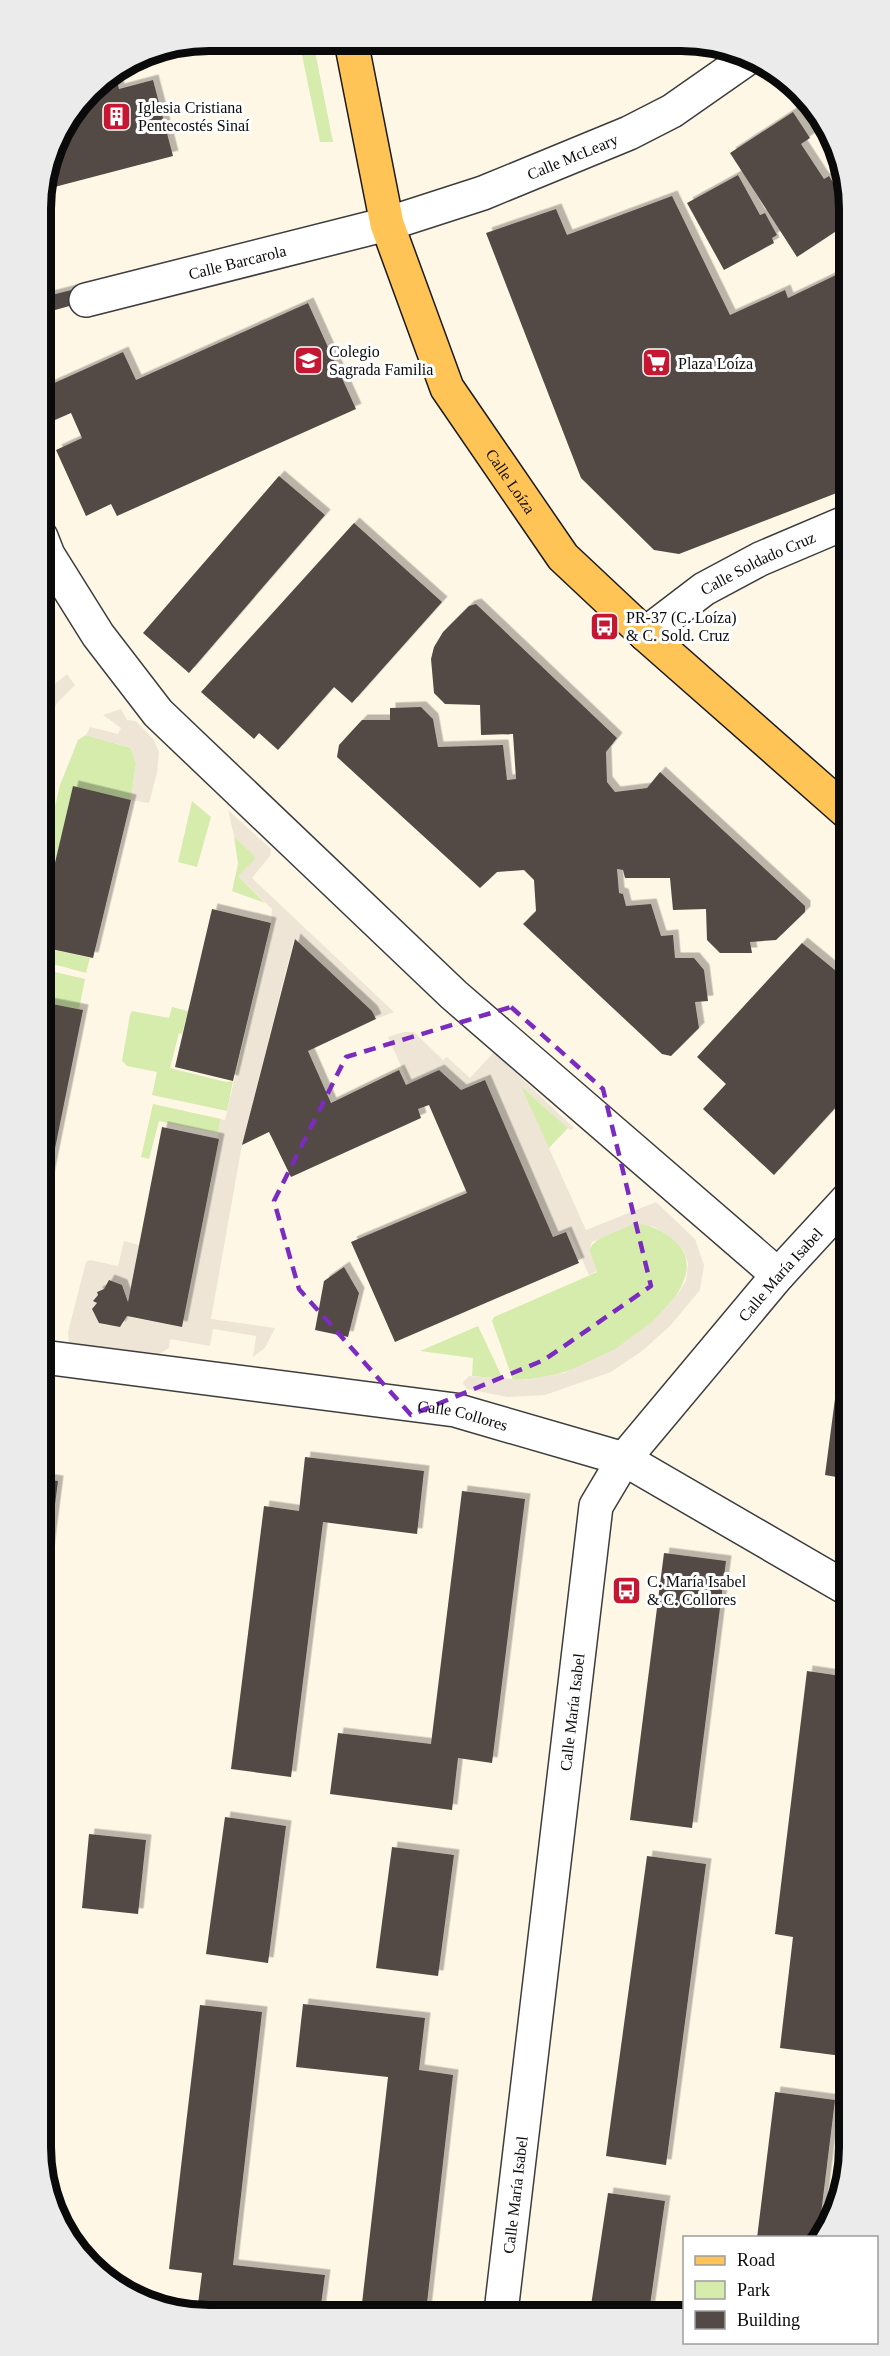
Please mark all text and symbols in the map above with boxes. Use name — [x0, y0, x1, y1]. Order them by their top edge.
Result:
place label: Iglesia Cristiana Pentecostés Sinaí — [138, 99, 250, 134]
building icon: Iglesia Cristiana Pentecostés Sinaí — [101, 100, 133, 132]
street label: Calle McLeary — [525, 130, 621, 182]
street label: Calle Barcarola — [187, 241, 288, 282]
place label: Colegio Sagrada Familia — [329, 343, 433, 379]
school or university icon: Colegio Sagrada Familia — [292, 344, 324, 376]
supermarket icon: Plaza Loíza — [641, 347, 673, 379]
place label: Plaza Loíza — [678, 355, 753, 372]
street label: Calle Loíza — [483, 446, 539, 516]
street label: Calle Soldado Cruz — [697, 528, 818, 598]
place label: PR-37 (C. Loíza) & C. Sold. Cruz — [626, 609, 737, 644]
bus stop icon: PR-37 (C. Loíza) & C. Sold. Cruz — [589, 610, 621, 642]
street label: Calle María Isabel — [735, 1224, 826, 1324]
street label: Calle Collores — [417, 1397, 510, 1433]
place label: C. María Isabel & C. Collores — [647, 1573, 747, 1608]
bus stop icon: C. María Isabel & C. Collores — [610, 1574, 642, 1606]
street label: Calle María Isabel — [556, 1652, 587, 1772]
street label: Calle María Isabel — [499, 2135, 530, 2255]
legend — [683, 2236, 878, 2344]
text: Road — [737, 2250, 775, 2270]
text: Park — [737, 2280, 770, 2300]
text: Building — [737, 2310, 800, 2330]

